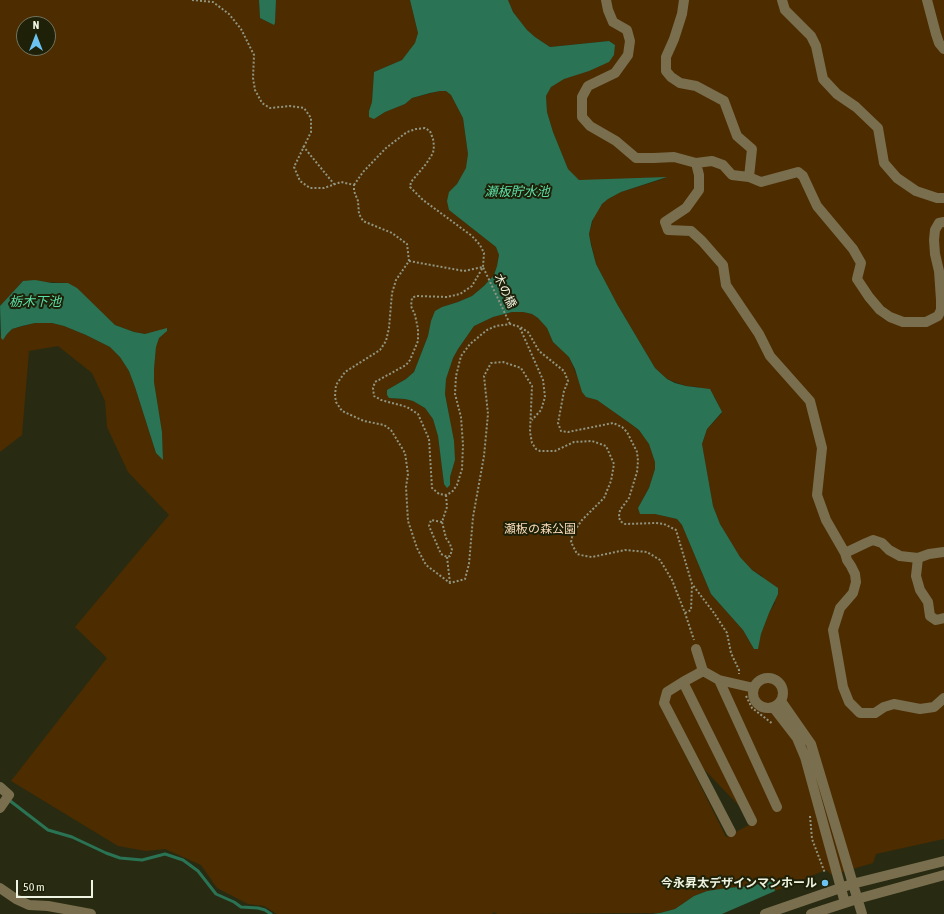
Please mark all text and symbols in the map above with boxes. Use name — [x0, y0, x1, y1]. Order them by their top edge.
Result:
north arrow — [16, 16, 56, 56]
text: N — [33, 19, 39, 31]
water label: 瀬板貯水池 — [485, 184, 549, 200]
street label: 木の橋 — [491, 272, 519, 310]
water label: 栃木下池 — [9, 294, 61, 310]
park label: 瀬板の森公園 — [504, 522, 576, 536]
scale bar — [18, 872, 95, 898]
place label: 今永昇太デザインマンホール — [661, 876, 817, 890]
marker: 今永昇太デザインマンホール — [820, 878, 830, 888]
text: 50 m — [23, 880, 45, 894]

